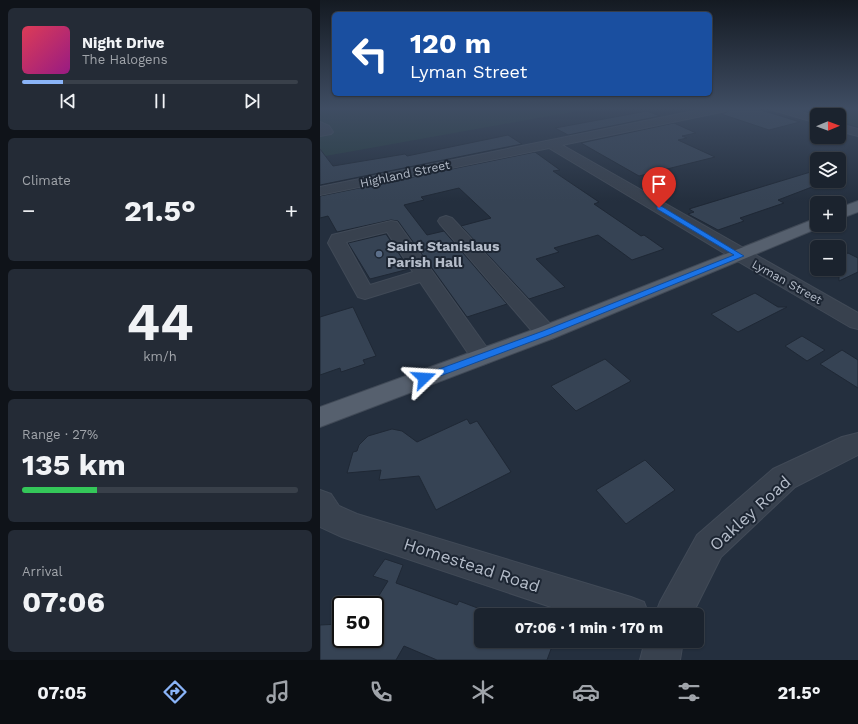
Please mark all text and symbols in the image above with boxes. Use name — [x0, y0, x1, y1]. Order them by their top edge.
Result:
text: 120 m — [410, 27, 491, 60]
icon: left — [344, 28, 396, 80]
text: Night Drive — [82, 34, 165, 52]
text: The Halogens — [82, 52, 168, 67]
text: Lyman Street — [410, 61, 527, 82]
icon: previous — [57, 90, 79, 112]
icon: pause — [149, 90, 171, 112]
icon: next — [241, 90, 263, 112]
north arrow — [810, 108, 846, 144]
map controls — [810, 108, 846, 276]
button: layers — [810, 152, 846, 188]
street label: Highland Street — [359, 158, 451, 190]
pin — [642, 167, 676, 208]
text: Climate — [22, 173, 71, 188]
icon: arrive — [648, 173, 670, 195]
text: 21.5° — [124, 193, 196, 228]
button: + — [810, 196, 846, 232]
text: − — [22, 198, 35, 223]
text: + — [285, 198, 298, 223]
place label: Saint Stanislaus Parish Hall — [387, 238, 500, 270]
button: − — [810, 240, 846, 276]
marker: Saint Stanislaus Parish Hall — [374, 249, 384, 259]
street label: Lyman Street — [749, 257, 825, 307]
text: 44 — [126, 292, 194, 353]
text: km/h — [143, 349, 177, 364]
position arrow — [403, 357, 445, 399]
text: Range · 27% — [22, 427, 98, 442]
text: 135 km — [22, 447, 126, 482]
street label: Oakley Road — [705, 471, 795, 555]
street label: Homestead Road — [401, 534, 543, 596]
text: Arrival — [22, 564, 63, 579]
text: 07:06 — [22, 584, 105, 619]
speed limit sign: 50 — [332, 596, 384, 648]
text: 07:06 · 1 min · 170 m — [515, 619, 663, 637]
icon: directions — [161, 678, 189, 706]
icon: music — [264, 678, 292, 706]
icon: phone — [367, 678, 395, 706]
icon: climate — [469, 678, 497, 706]
icon: car — [572, 678, 600, 706]
icon: filters — [675, 678, 703, 706]
text: 07:05 — [37, 682, 87, 703]
text: 21.5° — [777, 682, 821, 703]

